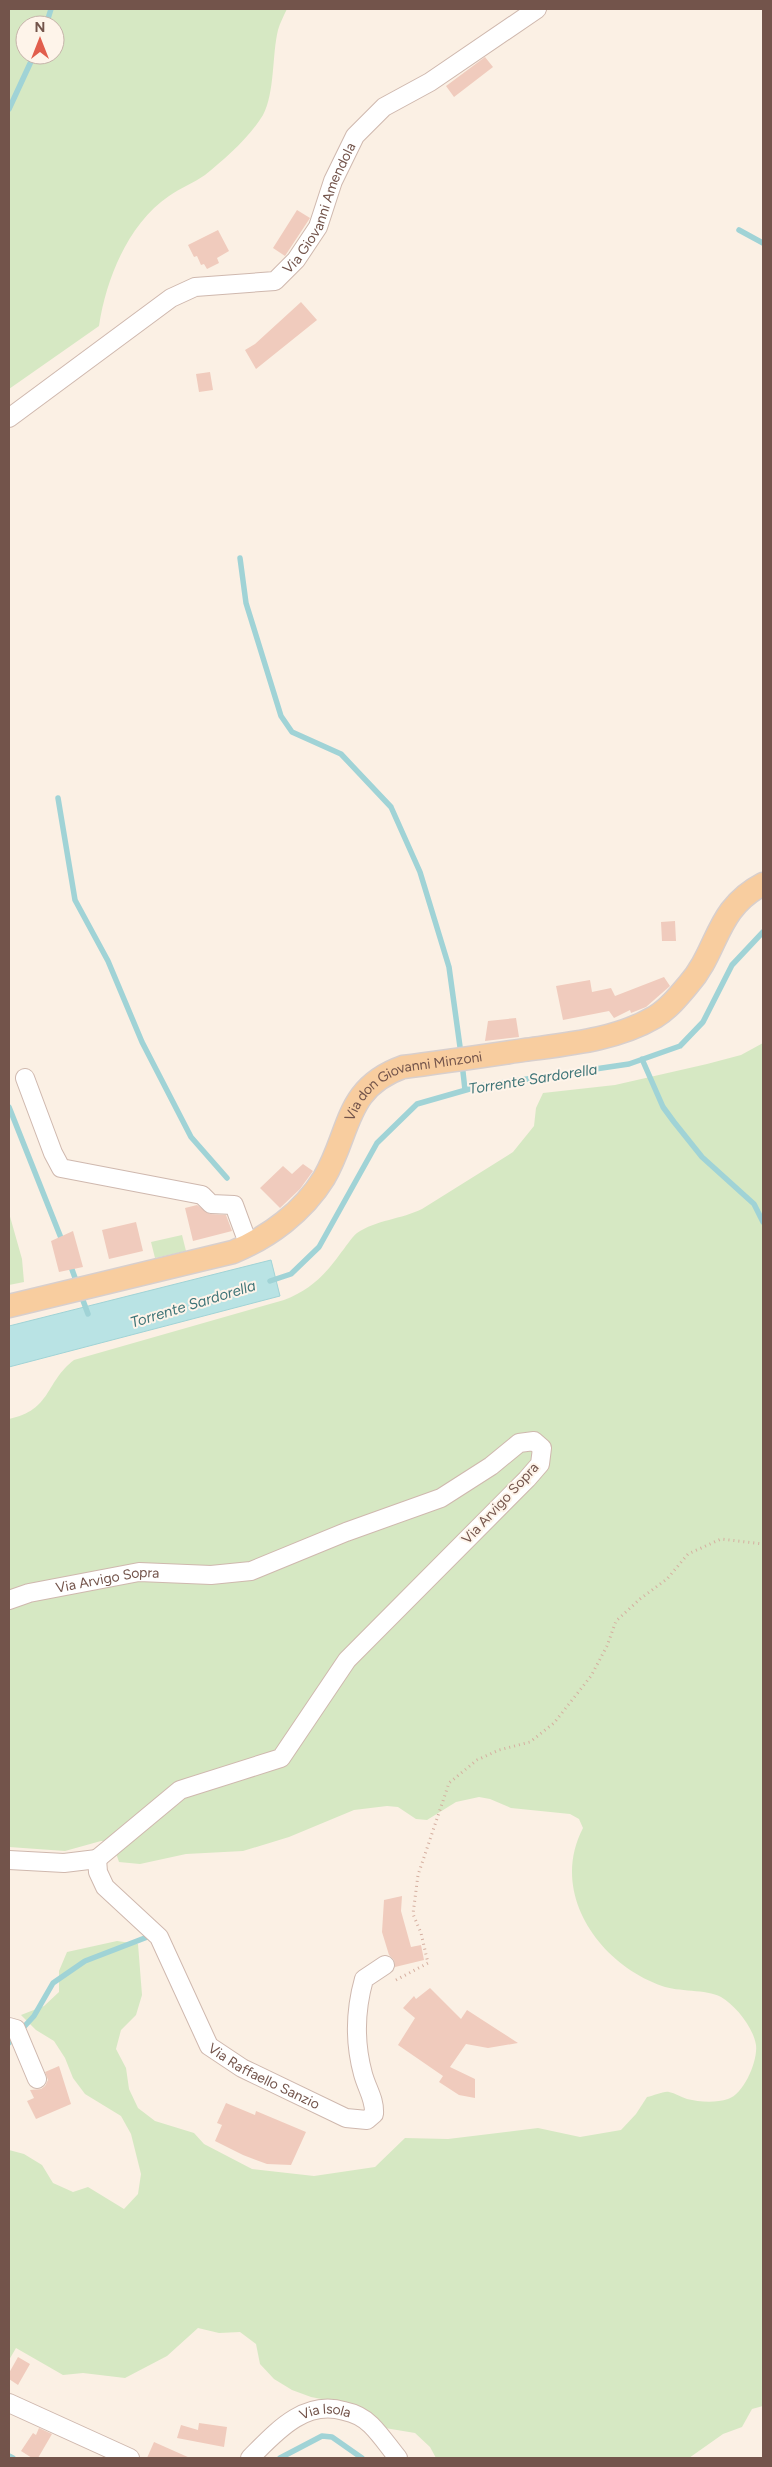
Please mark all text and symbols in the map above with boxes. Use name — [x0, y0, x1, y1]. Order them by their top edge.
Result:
north arrow — [15, 15, 65, 65]
text: N — [35, 19, 45, 36]
street label: Via Giovanni Amendola — [279, 140, 359, 277]
street label: Via don Giovanni Minzoni — [341, 1048, 483, 1123]
water label: Torrente Sardorella — [467, 1060, 599, 1098]
water label: Torrente Sardorella — [128, 1276, 258, 1332]
street label: Via Arvigo Sopra — [458, 1459, 542, 1548]
street label: Via Arvigo Sopra — [54, 1564, 160, 1597]
street label: Via Raffaello Sanzio — [205, 2040, 322, 2113]
street label: Via Isola — [297, 2400, 353, 2424]

